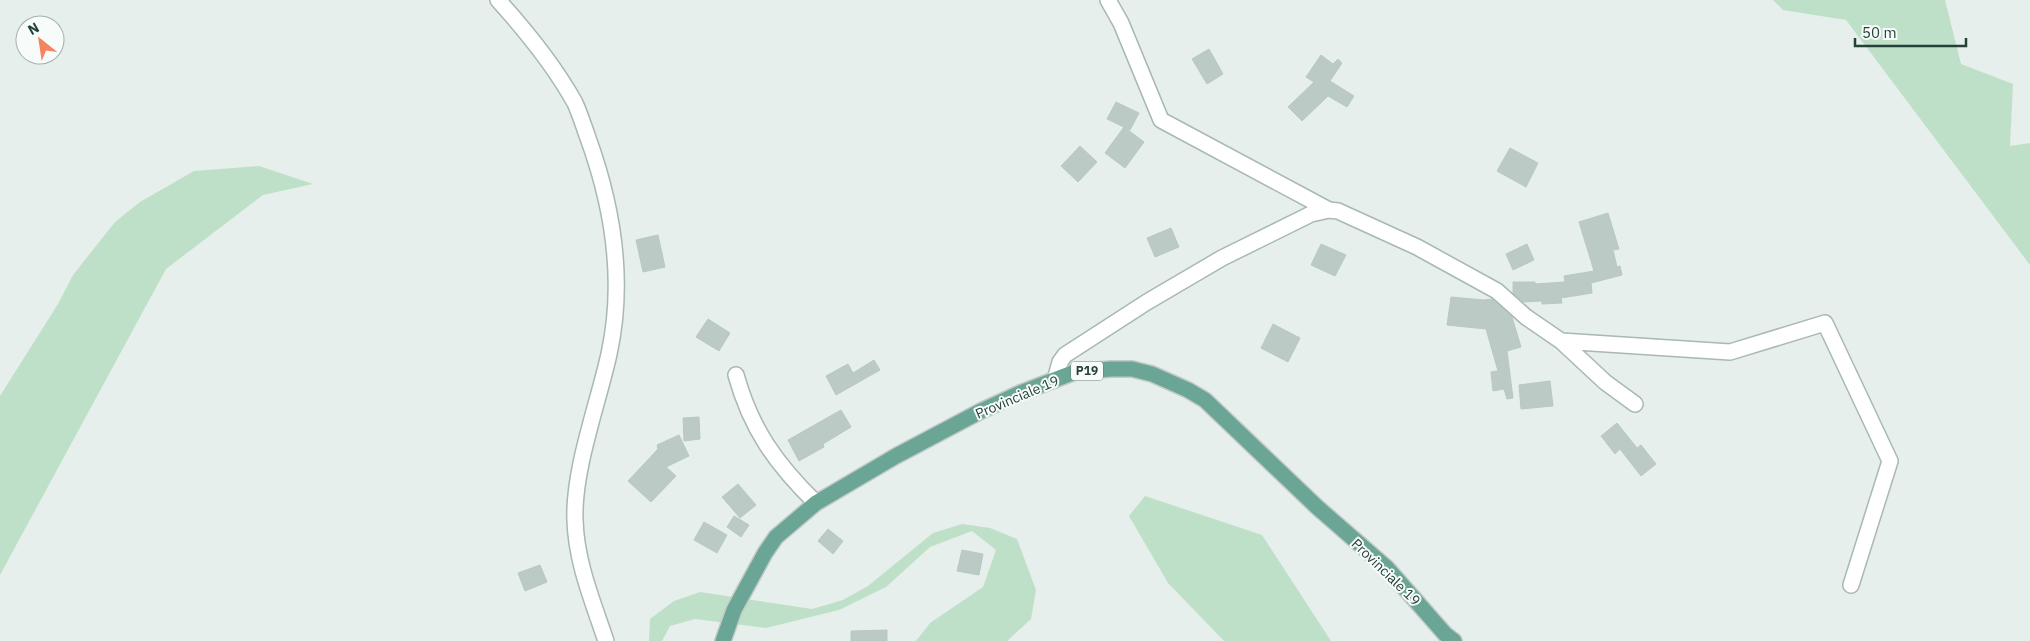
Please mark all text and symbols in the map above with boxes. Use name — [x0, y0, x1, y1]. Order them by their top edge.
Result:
north arrow — [15, 15, 65, 65]
scale bar — [1855, 15, 1966, 47]
text: N — [25, 18, 42, 39]
text: 50 m — [1862, 23, 1897, 42]
road number: P19 — [1071, 362, 1103, 381]
street label: Provinciale 19 — [972, 371, 1062, 423]
street label: Provinciale 19 — [1348, 535, 1424, 609]

